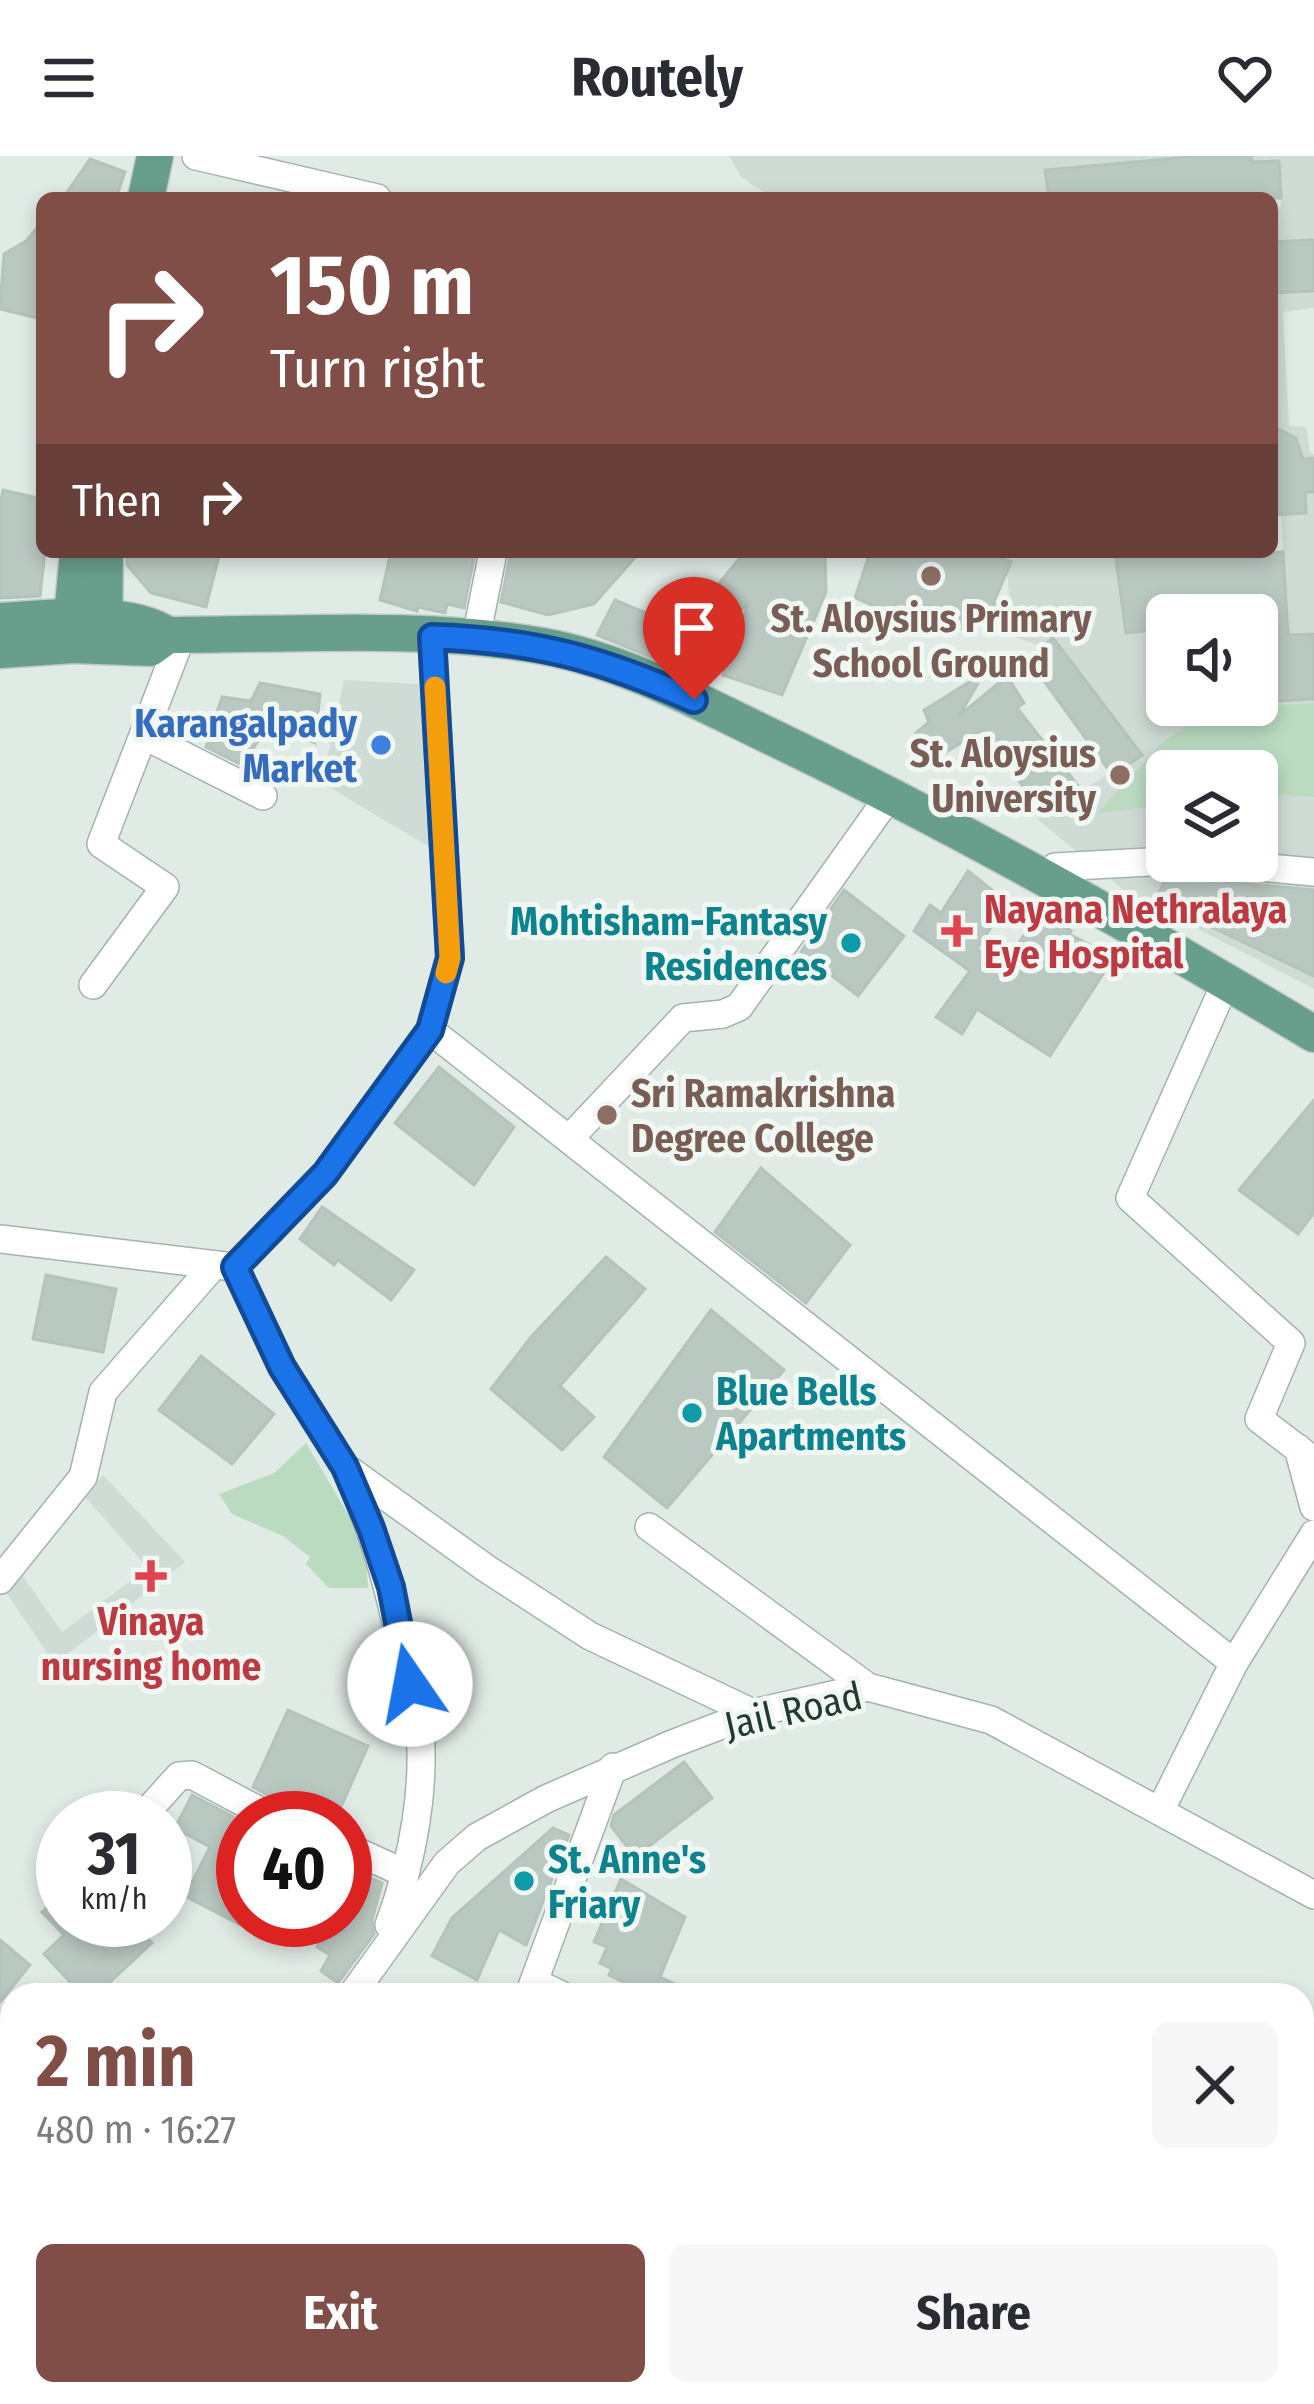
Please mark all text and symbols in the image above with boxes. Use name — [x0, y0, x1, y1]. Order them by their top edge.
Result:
icon: menu — [36, 45, 102, 111]
icon: heart — [1212, 45, 1278, 111]
text: Routely — [571, 46, 743, 110]
text: 150 m — [270, 235, 474, 336]
icon: right — [72, 240, 228, 396]
text: Turn right — [270, 337, 485, 401]
icon: right — [187, 468, 253, 534]
text: Then — [72, 474, 163, 528]
marker: St. Aloysius Primary School Ground — [918, 563, 944, 589]
pin — [643, 577, 745, 700]
map controls — [1146, 594, 1278, 882]
button: sound — [1146, 594, 1278, 726]
icon: arrive — [661, 595, 727, 661]
place label: St. Aloysius Primary School Ground — [770, 596, 1092, 687]
place label: Karangalpady Market — [134, 701, 358, 792]
place label: St. Aloysius University — [910, 731, 1096, 822]
marker: Karangalpady Market — [368, 732, 394, 758]
button: layers — [1146, 750, 1278, 882]
marker: St. Aloysius University — [1107, 762, 1133, 788]
place label: Nayana Nethralaya Eye Hospital — [984, 887, 1287, 978]
place label: Mohtisham-Fantasy Residences — [510, 899, 827, 990]
marker: Nayana Nethralaya Eye Hospital — [941, 915, 973, 947]
marker: Mohtisham-Fantasy Residences — [838, 930, 864, 956]
place label: Sri Ramakrishna Degree College — [631, 1071, 895, 1162]
marker: Sri Ramakrishna Degree College — [594, 1102, 620, 1128]
place label: Blue Bells Apartments — [715, 1369, 906, 1460]
marker: Blue Bells Apartments — [679, 1400, 705, 1426]
marker: Vinaya nursing home — [135, 1560, 167, 1592]
place label: Vinaya nursing home — [41, 1599, 261, 1690]
position arrow — [347, 1621, 473, 1747]
street label: Jail Road — [720, 1673, 867, 1749]
speed limit sign: 40 — [216, 1791, 372, 1947]
text: 31 — [88, 1818, 140, 1890]
place label: St. Anne's Friary — [548, 1837, 706, 1928]
marker: St. Anne's Friary — [511, 1868, 537, 1894]
text: km/h — [81, 1881, 147, 1917]
text: 2 min — [36, 2019, 196, 2105]
button: close — [1152, 2022, 1278, 2148]
text: 480 m · 16:27 — [36, 2107, 236, 2153]
button: Exit — [36, 2244, 645, 2382]
button: Share — [669, 2244, 1278, 2382]

